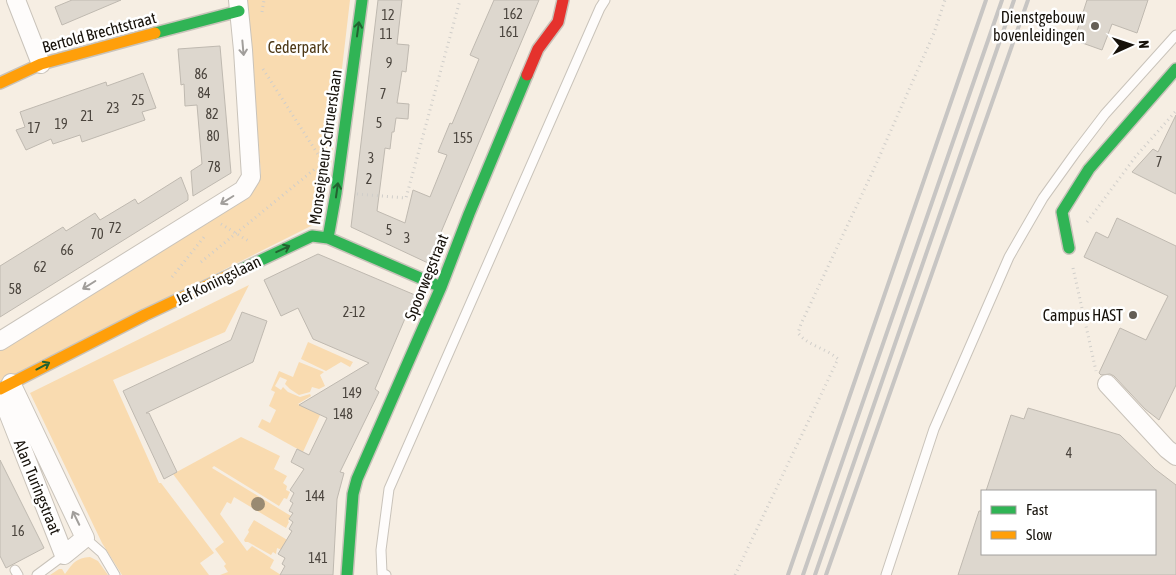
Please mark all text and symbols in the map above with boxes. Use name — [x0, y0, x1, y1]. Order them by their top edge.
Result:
house number: 162 — [503, 6, 523, 22]
house number: 12 — [381, 7, 395, 23]
street label: Bertold Brechtstraat — [40, 8, 158, 56]
place label: Dienstgebouw bovenleidingen — [993, 8, 1085, 45]
marker: Dienstgebouw bovenleidingen — [1089, 20, 1101, 32]
north arrow — [1106, 20, 1156, 70]
one-way arrow — [353, 22, 363, 38]
house number: 161 — [499, 24, 519, 40]
house number: 11 — [379, 26, 393, 42]
park label: Cederpark — [268, 38, 328, 57]
one-way arrow — [238, 40, 248, 56]
text: N — [1136, 40, 1152, 49]
house number: 9 — [386, 55, 392, 71]
house number: 86 — [194, 66, 208, 82]
street label: Monseigneur Schruerslaan — [305, 68, 346, 226]
house number: 84 — [197, 85, 211, 101]
house number: 7 — [380, 86, 386, 102]
house number: 25 — [131, 92, 145, 108]
house number: 23 — [106, 100, 120, 116]
house number: 82 — [205, 106, 219, 122]
house number: 21 — [80, 108, 94, 124]
house number: 5 — [376, 115, 382, 131]
house number: 19 — [54, 116, 68, 132]
house number: 17 — [27, 120, 41, 136]
house number: 80 — [206, 128, 220, 144]
house number: 155 — [453, 130, 473, 146]
house number: 3 — [368, 150, 374, 166]
house number: 7 — [1156, 154, 1162, 170]
house number: 78 — [207, 159, 221, 175]
house number: 2 — [366, 171, 372, 187]
one-way arrow — [332, 183, 342, 199]
one-way arrow — [221, 195, 235, 205]
house number: 72 — [108, 220, 122, 236]
house number: 5 — [386, 222, 392, 238]
house number: 70 — [90, 226, 104, 242]
house number: 3 — [404, 230, 410, 246]
street label: Spoorwegstraat — [400, 231, 453, 323]
house number: 66 — [60, 242, 74, 258]
one-way arrow — [275, 243, 290, 253]
street label: Jef Koningslaan — [172, 252, 264, 309]
house number: 62 — [33, 259, 47, 275]
one-way arrow — [82, 280, 96, 291]
house number: 58 — [8, 281, 22, 297]
house number: 2-12 — [343, 304, 365, 320]
place label: Campus HAST — [1043, 306, 1123, 325]
marker: Campus HAST — [1127, 309, 1139, 321]
one-way arrow — [35, 361, 50, 370]
house number: 149 — [342, 385, 362, 401]
house number: 148 — [333, 406, 353, 422]
street label: Alan Turingstraat — [10, 437, 65, 538]
house number: 4 — [1066, 445, 1073, 461]
house number: 144 — [305, 488, 325, 504]
legend — [981, 490, 1156, 555]
text: Fast — [1026, 501, 1048, 518]
one-way arrow — [71, 511, 80, 526]
house number: 16 — [11, 523, 25, 539]
text: Slow — [1026, 526, 1052, 543]
house number: 141 — [308, 550, 328, 566]

